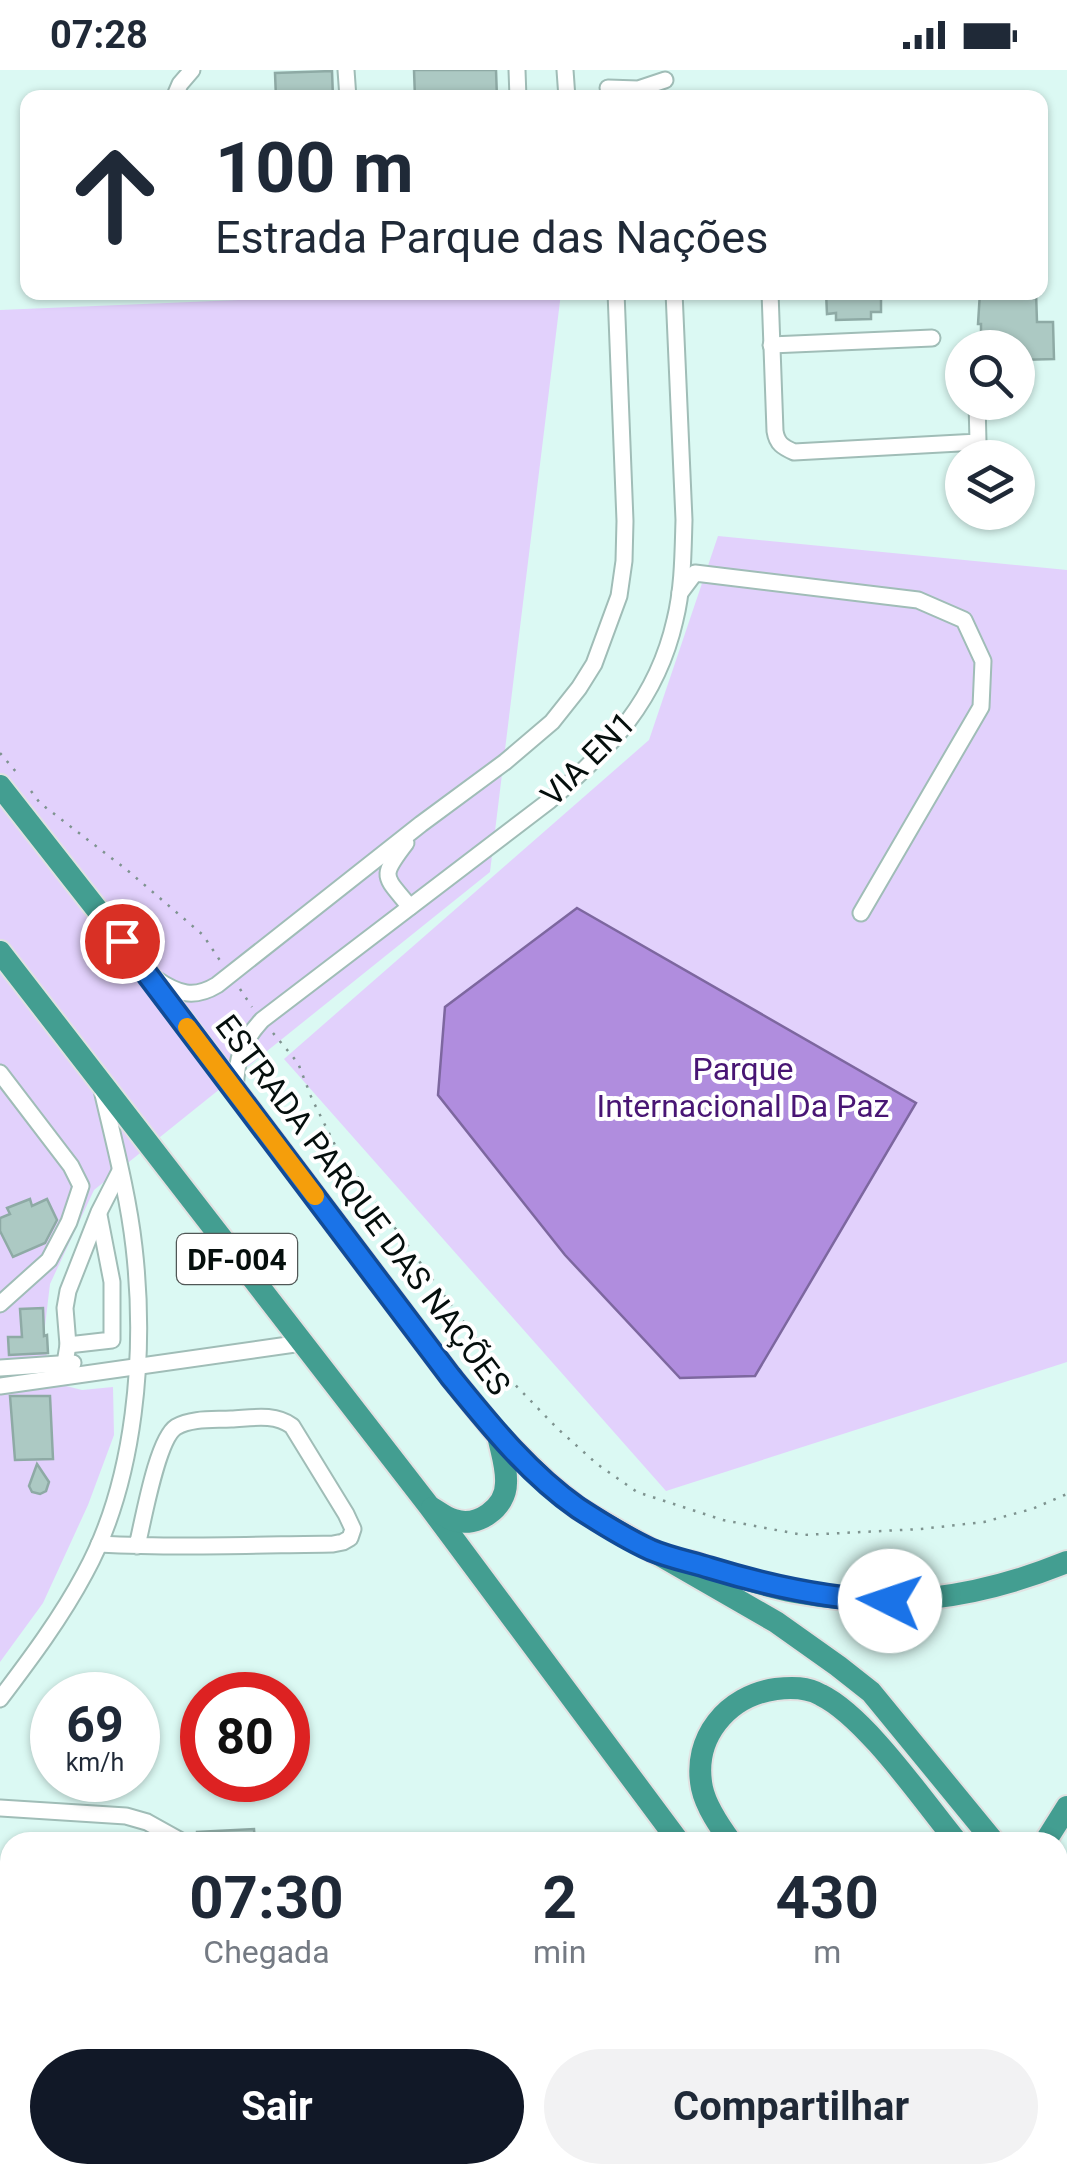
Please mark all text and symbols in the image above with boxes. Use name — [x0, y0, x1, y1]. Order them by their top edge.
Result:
text: 07:28 — [50, 13, 148, 57]
text: 100 m — [215, 127, 414, 209]
icon: ahead — [50, 130, 180, 260]
text: Estrada Parque das Nações — [215, 211, 768, 264]
map controls — [945, 330, 1035, 530]
button: search — [945, 330, 1035, 420]
button: layers — [945, 440, 1035, 530]
street label: VIA EN1 — [533, 704, 643, 814]
pin — [80, 899, 165, 984]
icon: arrive — [95, 914, 150, 969]
street label: ESTRADA PARQUE DAS NAÇÕES — [208, 1007, 518, 1403]
park label: Parque Internacional Da Paz — [597, 1050, 889, 1125]
road number: DF-004 — [177, 1234, 297, 1284]
position arrow — [838, 1549, 942, 1653]
speed limit sign: 80 — [180, 1672, 310, 1802]
text: 69 — [66, 1696, 124, 1754]
text: km/h — [66, 1748, 124, 1777]
text: 07:30 — [189, 1862, 344, 1933]
text: 2 — [542, 1862, 577, 1933]
text: 430 — [776, 1862, 879, 1933]
text: Chegada — [203, 1933, 330, 1971]
text: min — [533, 1933, 586, 1971]
text: m — [813, 1933, 841, 1971]
button: Sair — [30, 2049, 524, 2164]
button: Compartilhar — [544, 2049, 1038, 2164]

